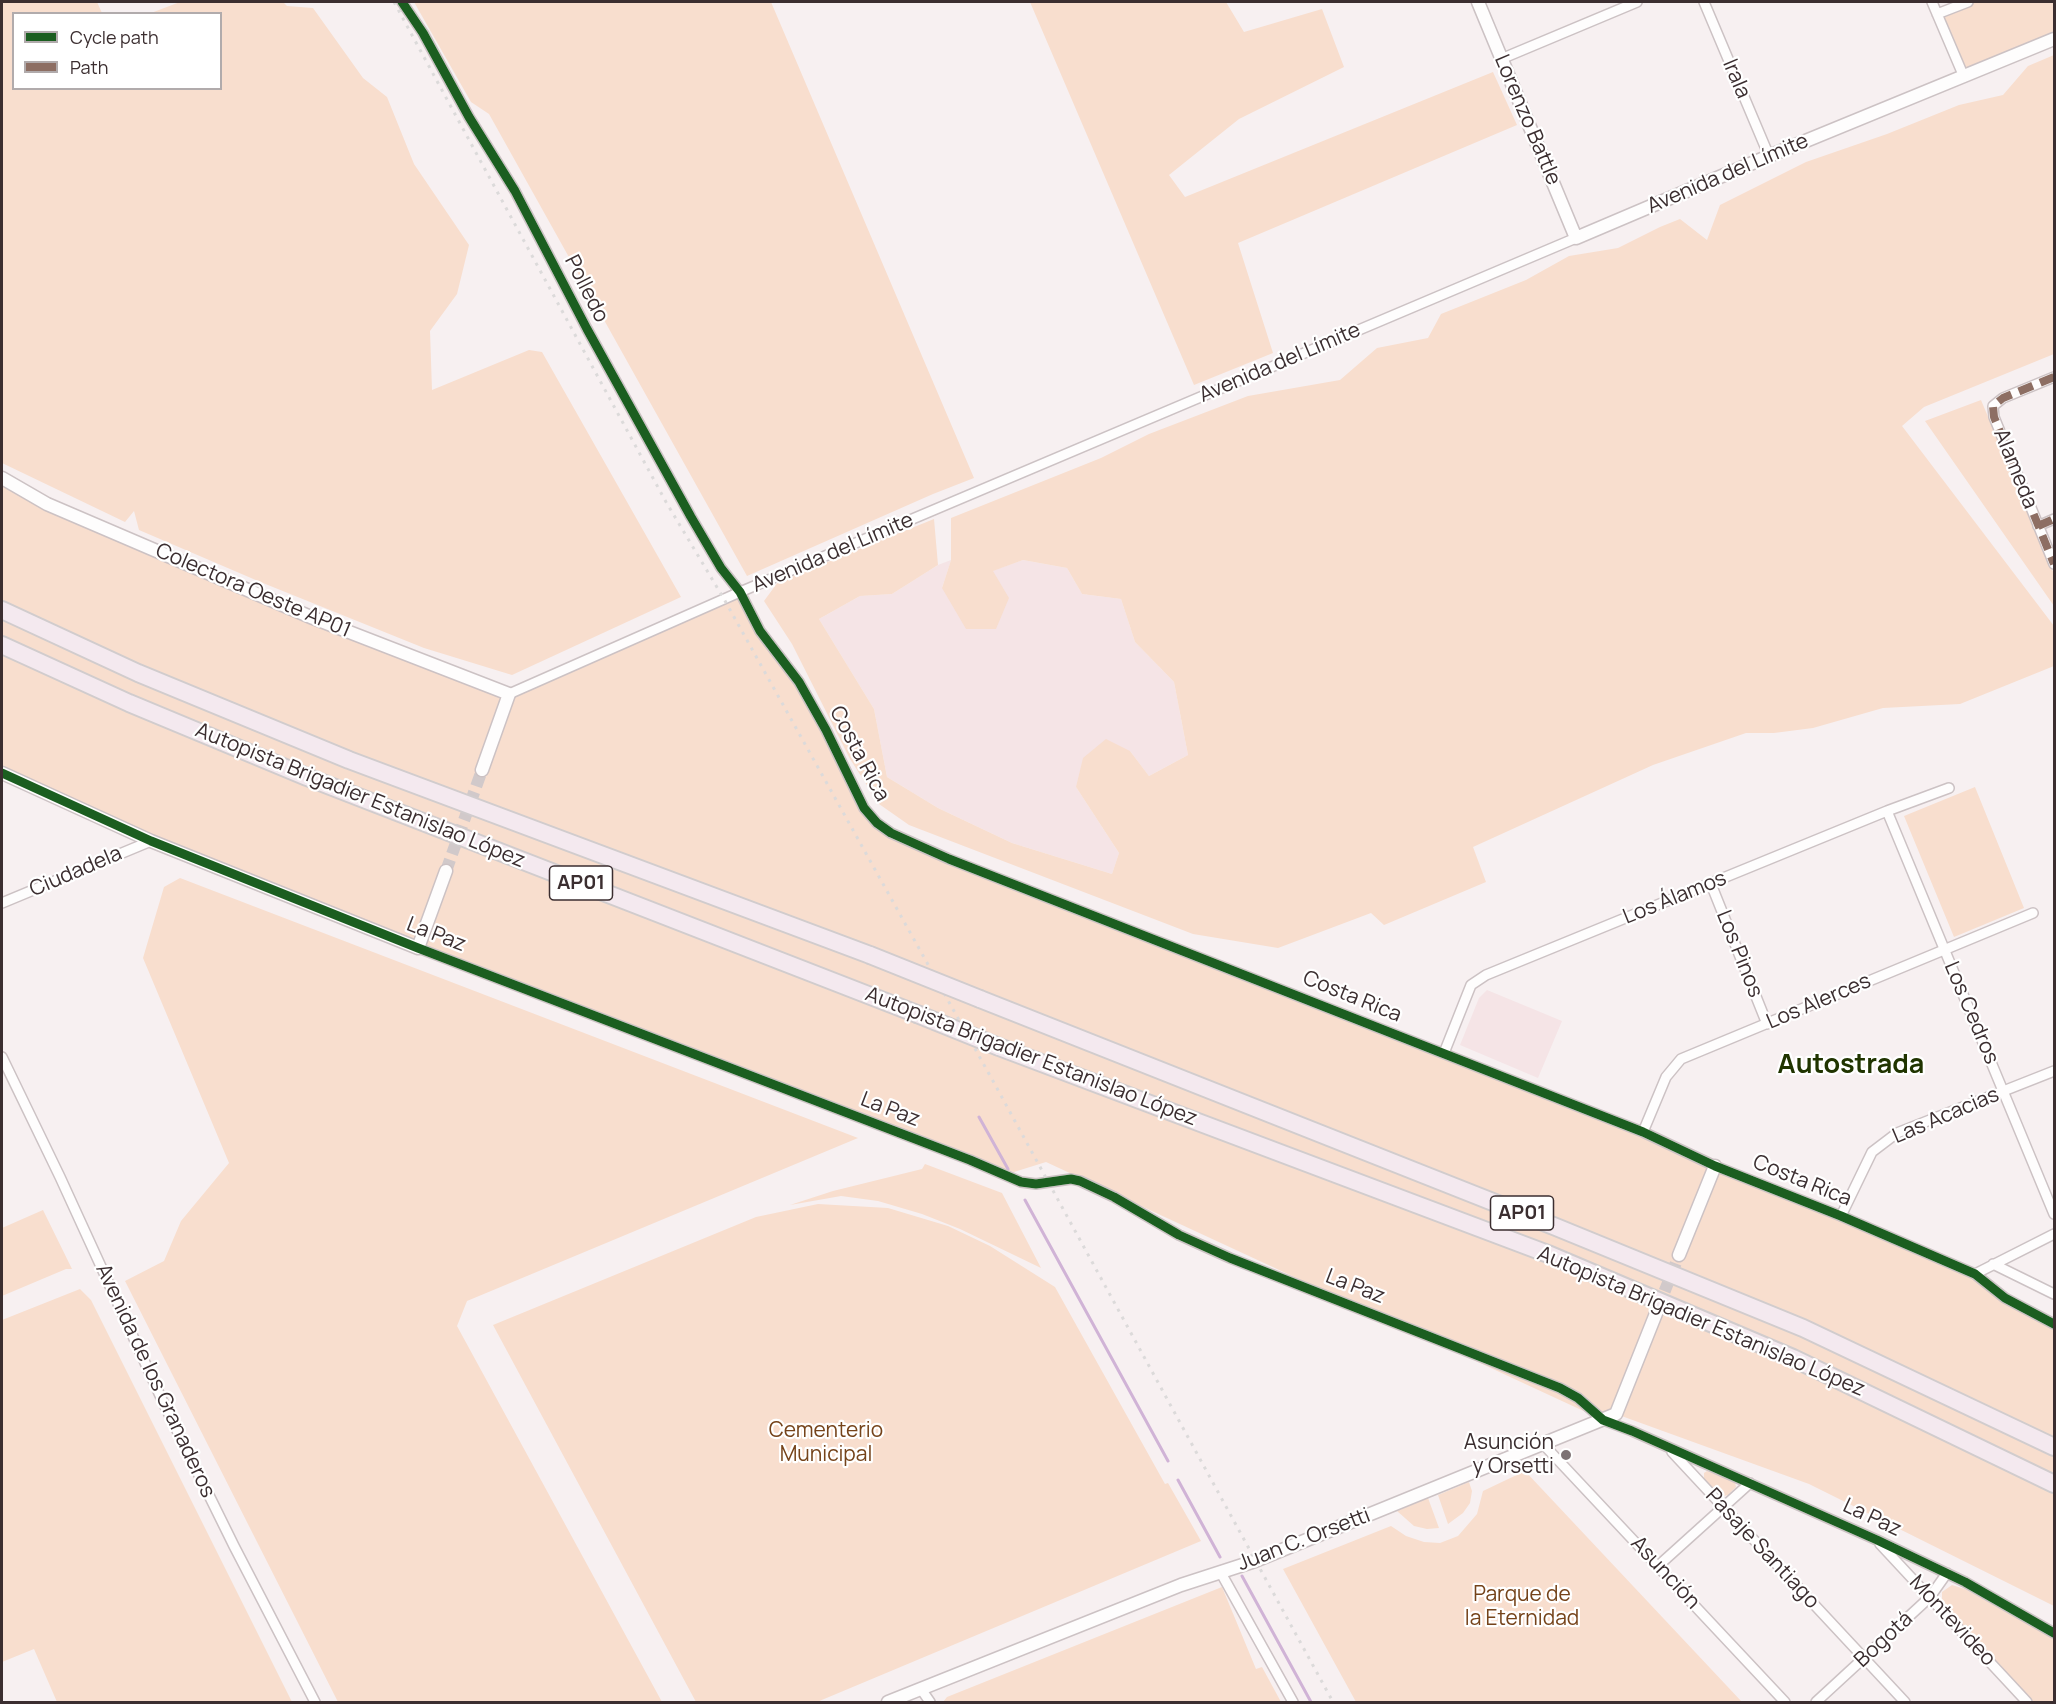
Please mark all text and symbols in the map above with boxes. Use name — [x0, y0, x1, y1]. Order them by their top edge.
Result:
legend — [12, 12, 222, 90]
text: Cycle path — [70, 25, 159, 49]
street label: Lorenzo Battle — [1488, 51, 1566, 189]
text: Path — [70, 55, 108, 79]
street label: Irala — [1717, 56, 1755, 102]
street label: Avenida del Límite — [1644, 129, 1812, 219]
street label: Polledo — [558, 251, 614, 327]
street label: Avenida del Límite — [1196, 318, 1364, 408]
street label: Alameda — [1988, 425, 2042, 513]
street label: Avenida del Límite — [749, 508, 917, 598]
street label: Colectora Oeste AP01 — [152, 538, 354, 644]
street label: Costa Rica — [823, 702, 895, 806]
street label: Autopista Brigadier Estanislao López — [191, 718, 529, 874]
street label: Ciudadela — [26, 841, 126, 903]
road number: AP01 — [550, 866, 612, 900]
street label: Los Álamos — [1620, 866, 1730, 930]
street label: Los Pinos — [1710, 907, 1768, 1001]
street label: La Paz — [403, 912, 469, 958]
street label: Los Cedros — [1938, 958, 2004, 1068]
street label: Costa Rica — [1299, 966, 1405, 1028]
street label: Los Alerces — [1763, 969, 1875, 1035]
street label: Autopista Brigadier Estanislao López — [862, 982, 1200, 1132]
district label: Autostrada — [1778, 1049, 1924, 1081]
street label: Las Acacias — [1889, 1082, 2003, 1150]
street label: La Paz — [857, 1087, 923, 1133]
street label: Costa Rica — [1749, 1150, 1855, 1212]
road number: AP01 — [1490, 1196, 1553, 1230]
street label: Autopista Brigadier Estanislao López — [1533, 1241, 1869, 1403]
street label: Avenida de los Granaderos — [90, 1260, 220, 1502]
street label: La Paz — [1322, 1264, 1388, 1310]
park label: Cementerio Municipal — [769, 1418, 883, 1468]
place label: Asunción y Orsetti — [1464, 1430, 1554, 1480]
marker: Asunción y Orsetti — [1559, 1448, 1573, 1462]
street label: Pasaje Santiago — [1700, 1484, 1824, 1614]
street label: La Paz — [1839, 1494, 1905, 1542]
street label: Juan C. Orsetti — [1234, 1503, 1374, 1577]
street label: Asunción — [1625, 1531, 1705, 1615]
street label: Montevideo — [1904, 1570, 2000, 1672]
park label: Parque de la Eternidad — [1465, 1582, 1579, 1632]
street label: Bogotá — [1850, 1607, 1918, 1673]

